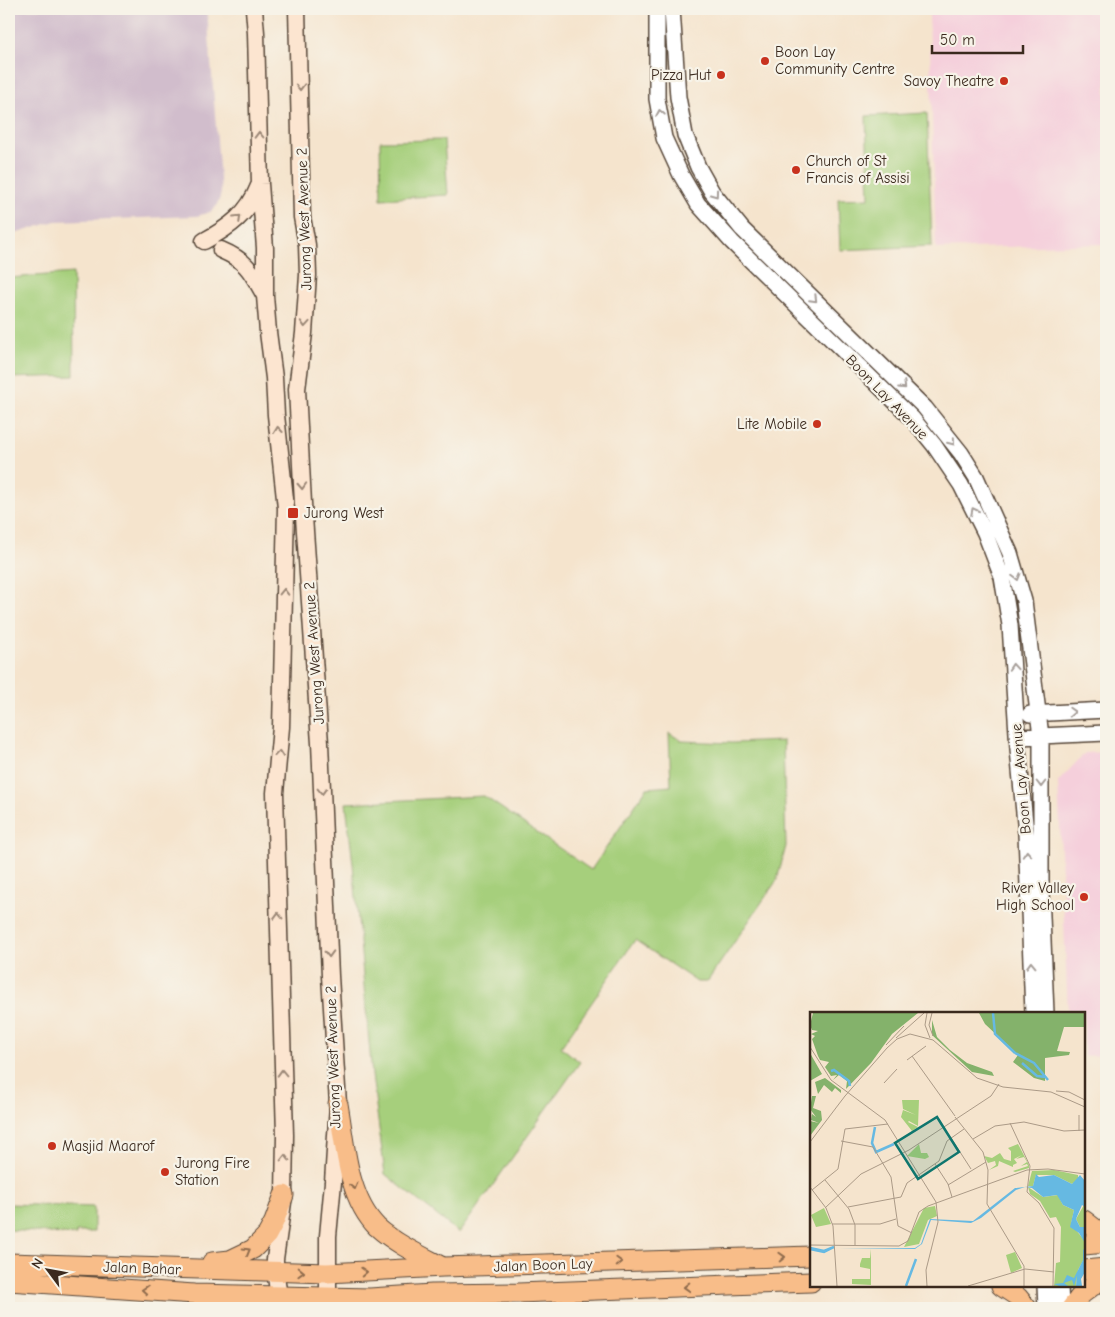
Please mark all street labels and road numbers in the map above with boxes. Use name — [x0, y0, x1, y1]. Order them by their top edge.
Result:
street label: Jurong West Avenue 2 — [293, 147, 315, 291]
street label: Boon Lay Avenue — [842, 351, 932, 443]
street label: Jurong West Avenue 2 — [300, 581, 328, 725]
street label: Boon Lay Avenue — [1007, 723, 1035, 835]
street label: Jurong West Avenue 2 — [322, 985, 344, 1129]
street label: Jalan Boon Lay — [493, 1254, 593, 1276]
street label: Jalan Bahar — [103, 1258, 181, 1278]

